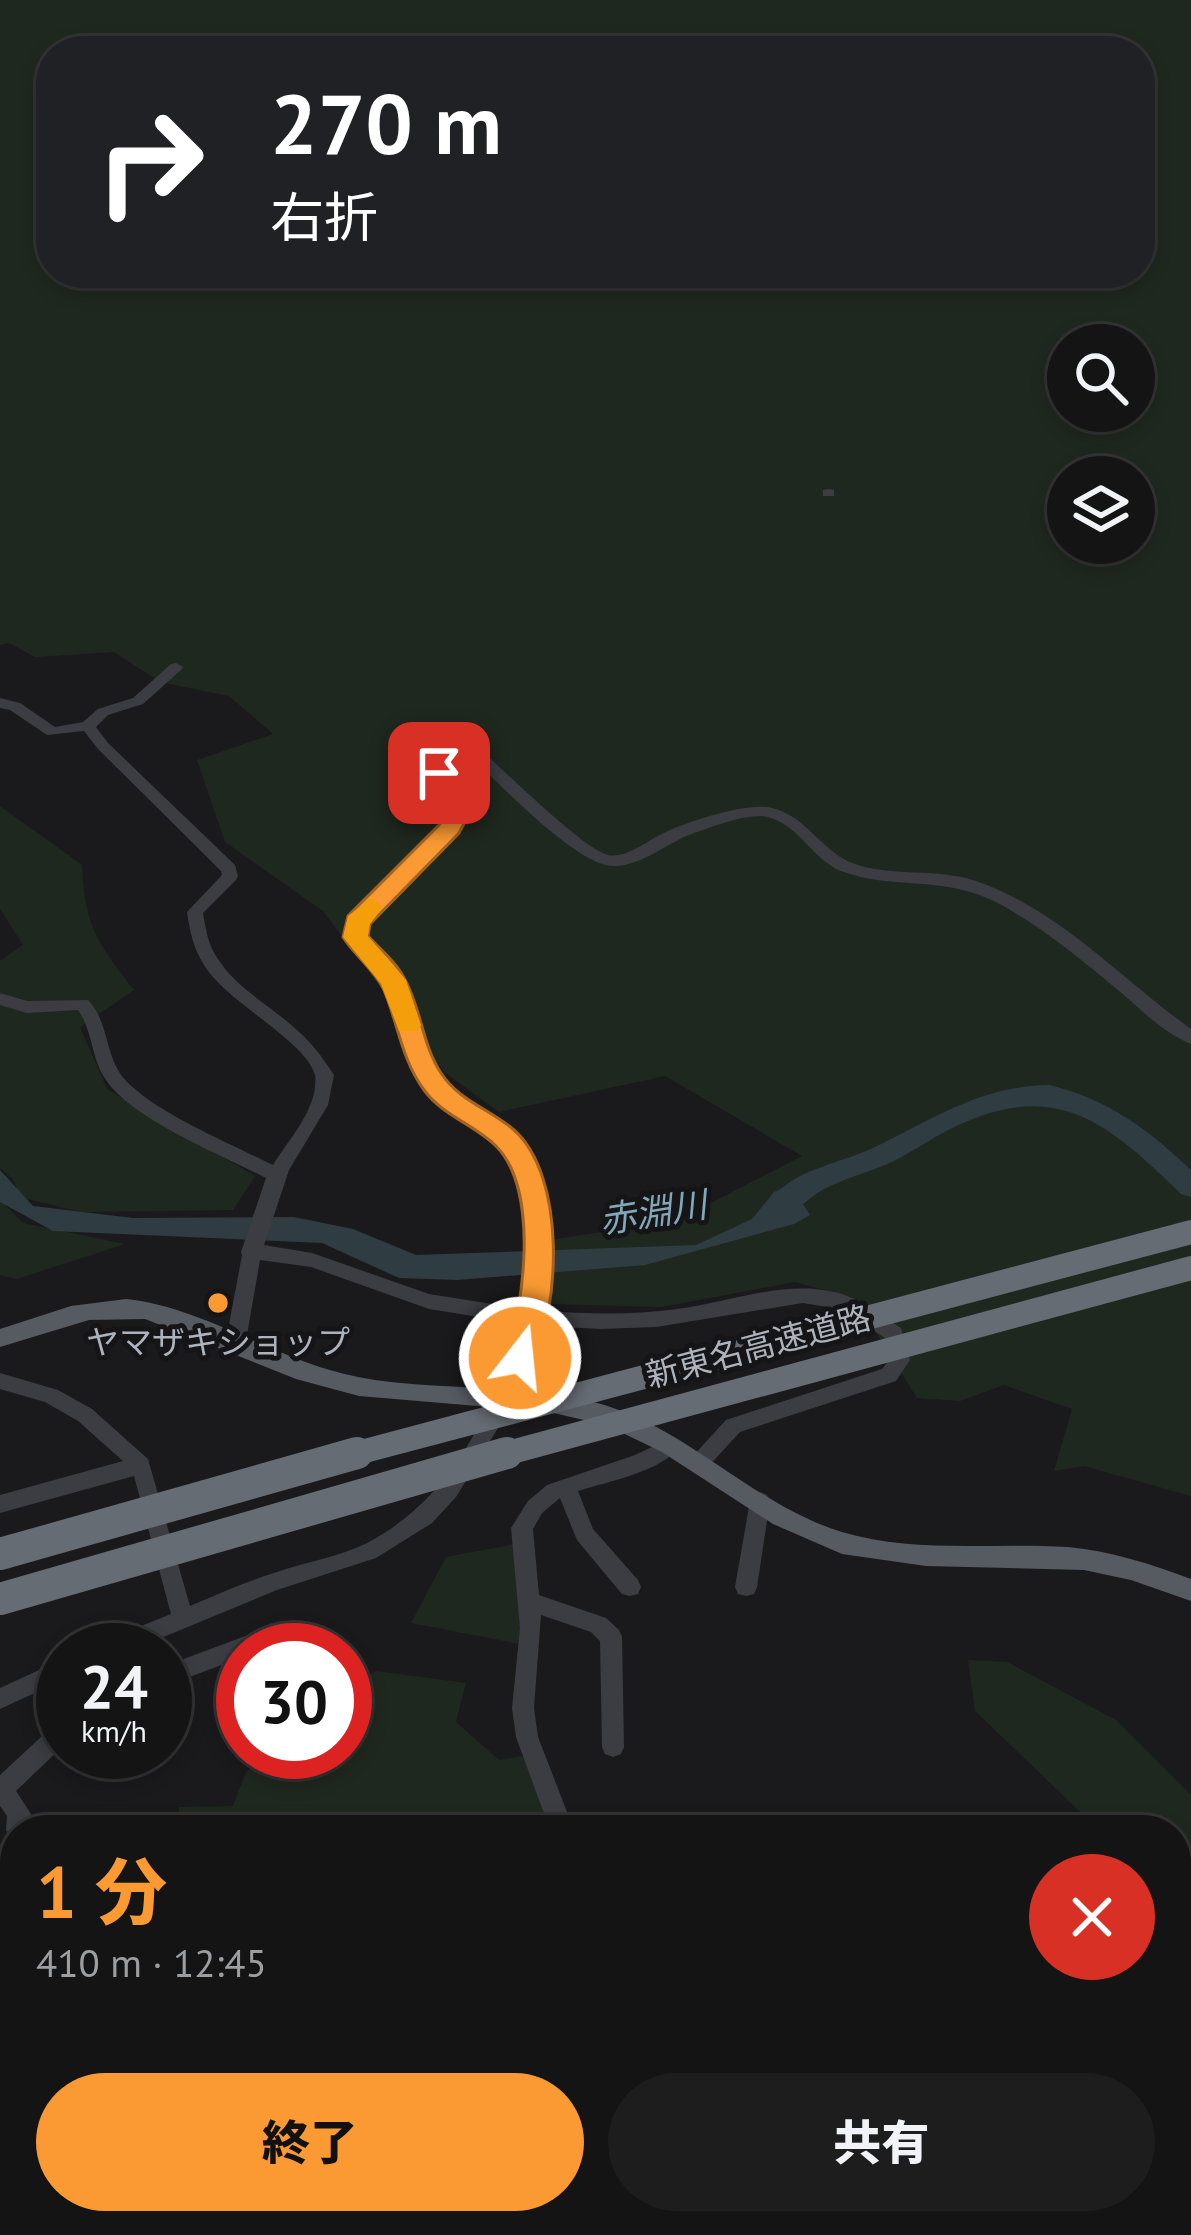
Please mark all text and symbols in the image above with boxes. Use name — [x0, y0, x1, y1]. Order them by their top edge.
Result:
text: 270 m — [270, 68, 502, 177]
icon: right — [72, 84, 228, 240]
text: 右折 — [270, 182, 378, 252]
map controls — [1047, 324, 1155, 564]
button: search — [1047, 324, 1155, 432]
button: layers — [1047, 456, 1155, 564]
pin — [388, 722, 490, 824]
icon: arrive — [406, 740, 472, 806]
water label: 赤淵川 — [596, 1179, 714, 1243]
marker: ヤマザキショップ — [205, 1290, 231, 1316]
position arrow — [457, 1295, 583, 1421]
street label: 新東名高速道路 — [641, 1295, 875, 1396]
place label: ヤマザキショップ — [86, 1320, 350, 1363]
speed limit sign: 30 — [216, 1623, 372, 1779]
text: 24 — [80, 1647, 148, 1725]
text: km/h — [81, 1711, 147, 1750]
text: 1 分 — [36, 1845, 167, 1938]
button: close — [1029, 1854, 1155, 1980]
text: 410 m · 12:45 — [36, 1937, 267, 1988]
button: 終了 — [36, 2073, 584, 2211]
button: 共有 — [608, 2073, 1155, 2211]

